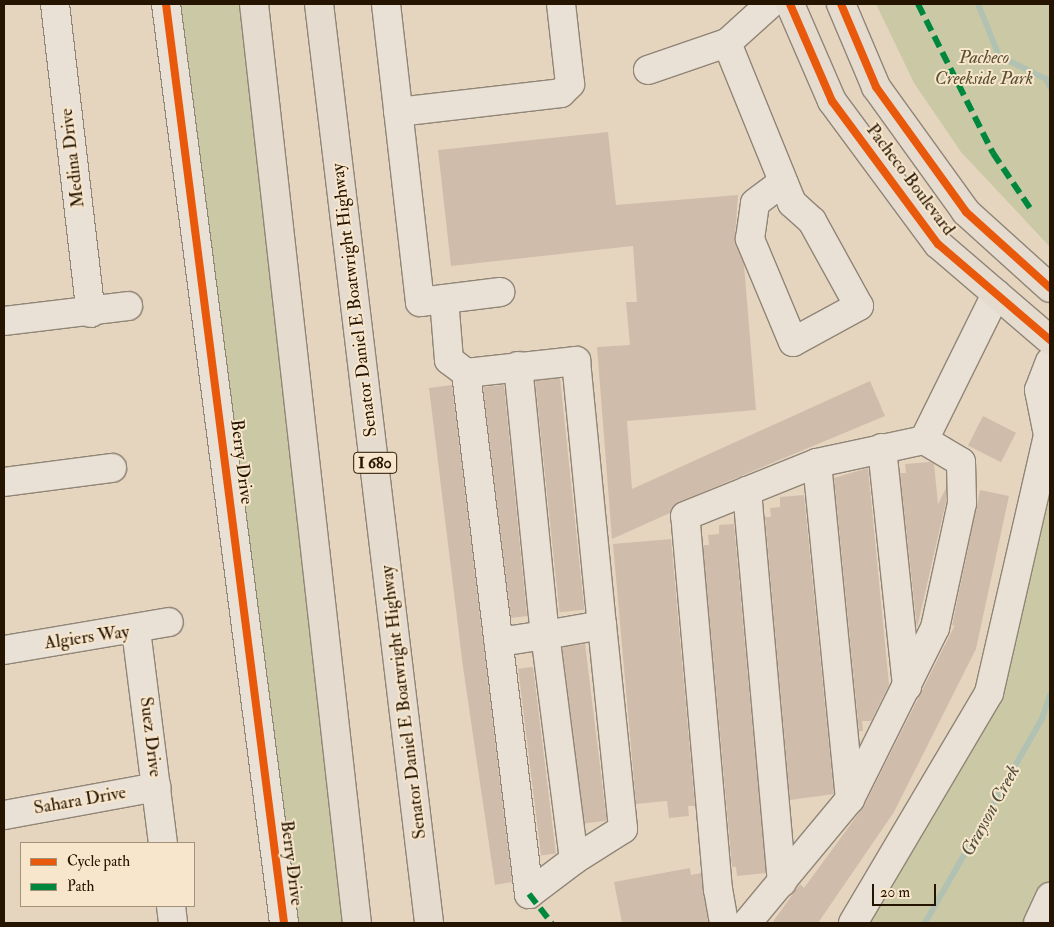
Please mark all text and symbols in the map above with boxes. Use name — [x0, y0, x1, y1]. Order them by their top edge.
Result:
park label: Pacheco Creekside Park — [935, 48, 1033, 90]
street label: Medina Drive — [56, 107, 90, 209]
street label: Pacheco Boulevard — [861, 120, 959, 240]
street label: Senator Daniel E Boatwright Highway — [327, 162, 383, 438]
street label: Berry Drive — [225, 418, 257, 506]
road number: I 680 — [352, 449, 398, 476]
street label: Senator Daniel E Boatwright Highway — [376, 564, 432, 840]
street label: Algiers Way — [43, 621, 131, 655]
street label: Suez Drive — [134, 696, 166, 778]
water label: Grayson Creek — [957, 761, 1025, 861]
street label: Sahara Drive — [32, 782, 128, 820]
street label: Berry Drive — [275, 819, 307, 907]
legend — [20, 842, 195, 907]
text: Cycle path — [67, 852, 130, 871]
scale bar — [874, 874, 938, 906]
text: Path — [67, 877, 94, 896]
text: 20 m — [880, 883, 910, 902]

